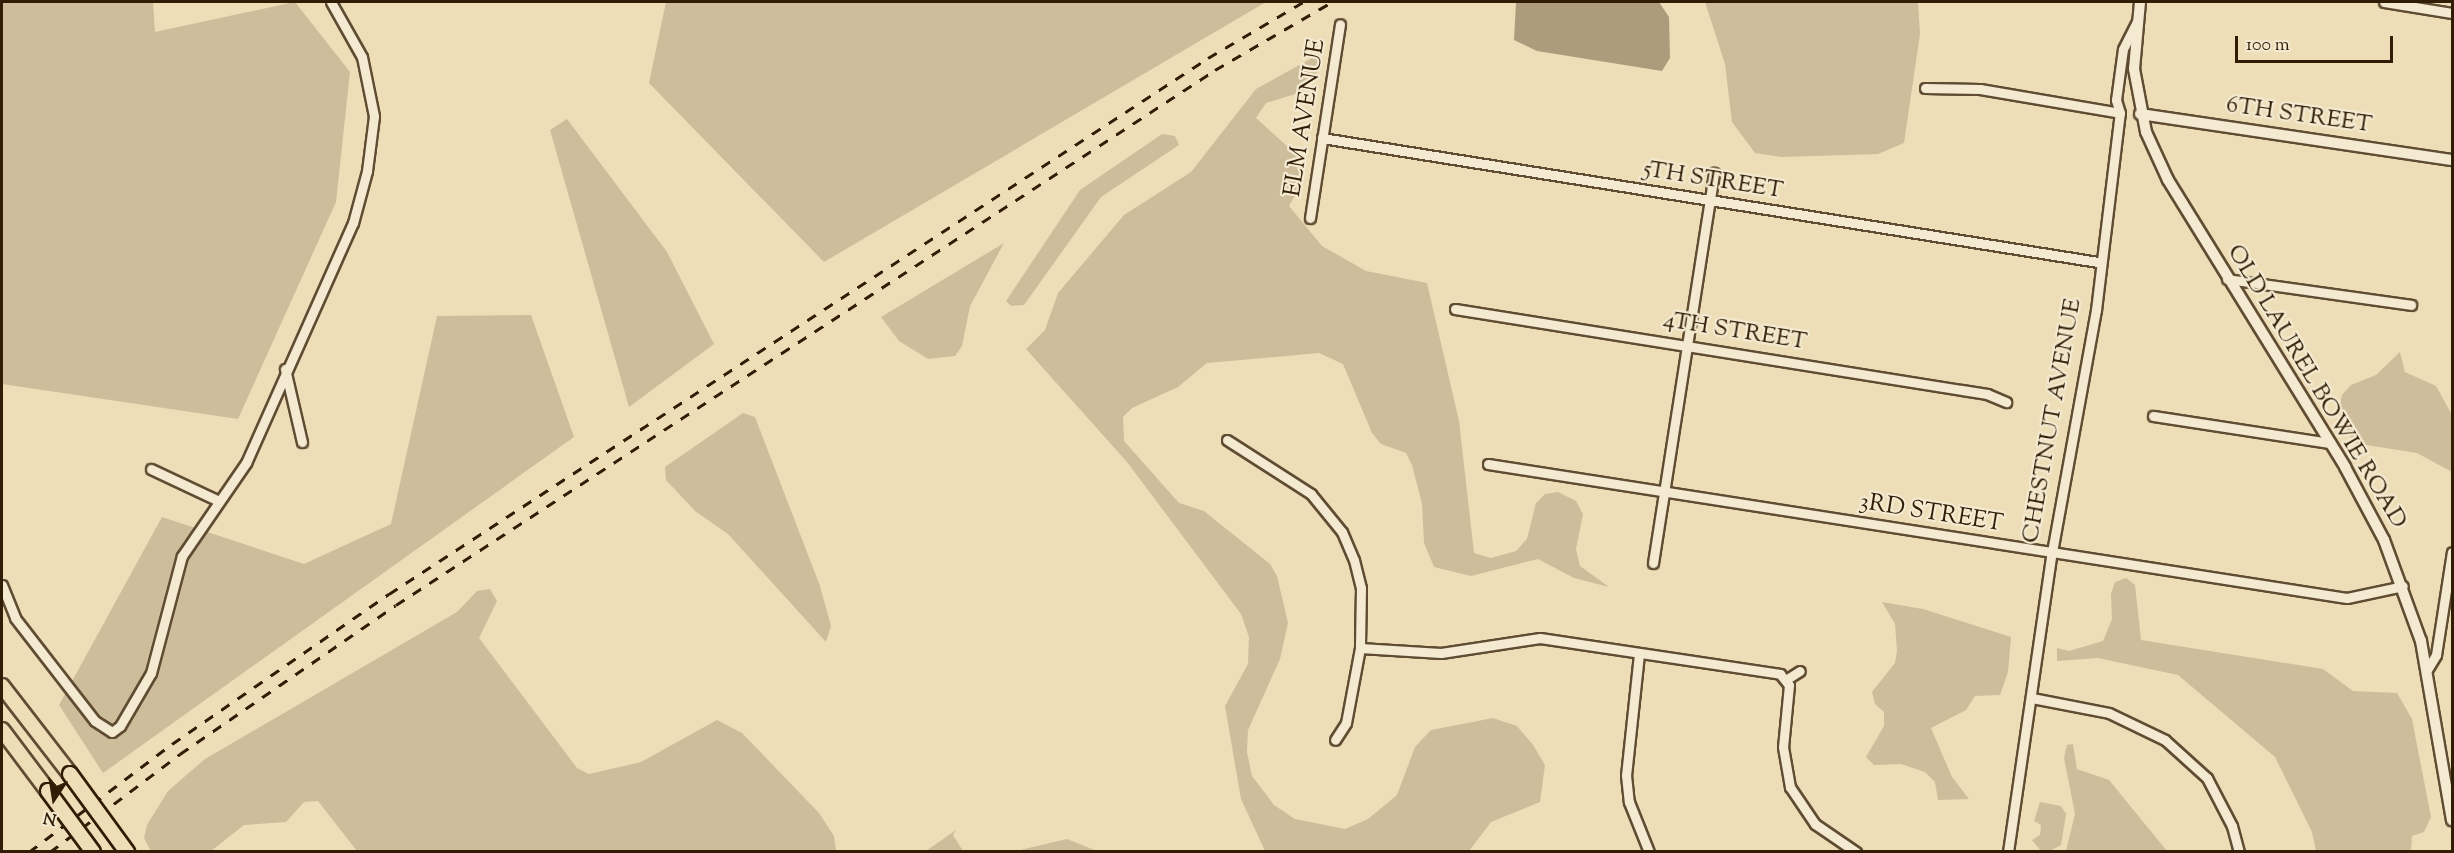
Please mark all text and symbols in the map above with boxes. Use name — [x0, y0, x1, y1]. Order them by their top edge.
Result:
scale bar — [2238, 24, 2396, 62]
text: 100 m — [2246, 33, 2290, 59]
street label: ELM AVENUE — [1279, 37, 1333, 199]
street label: 6TH STREET — [2224, 91, 2374, 141]
street label: 5TH STREET — [1641, 156, 1785, 206]
street label: OLD LAUREL BOWIE ROAD — [2220, 240, 2412, 534]
street label: CHESTNUT AVENUE — [2017, 296, 2089, 546]
street label: 4TH STREET — [1661, 306, 1809, 358]
street label: 3RD STREET — [1857, 488, 2005, 540]
north arrow — [24, 769, 84, 829]
text: N — [42, 805, 59, 830]

